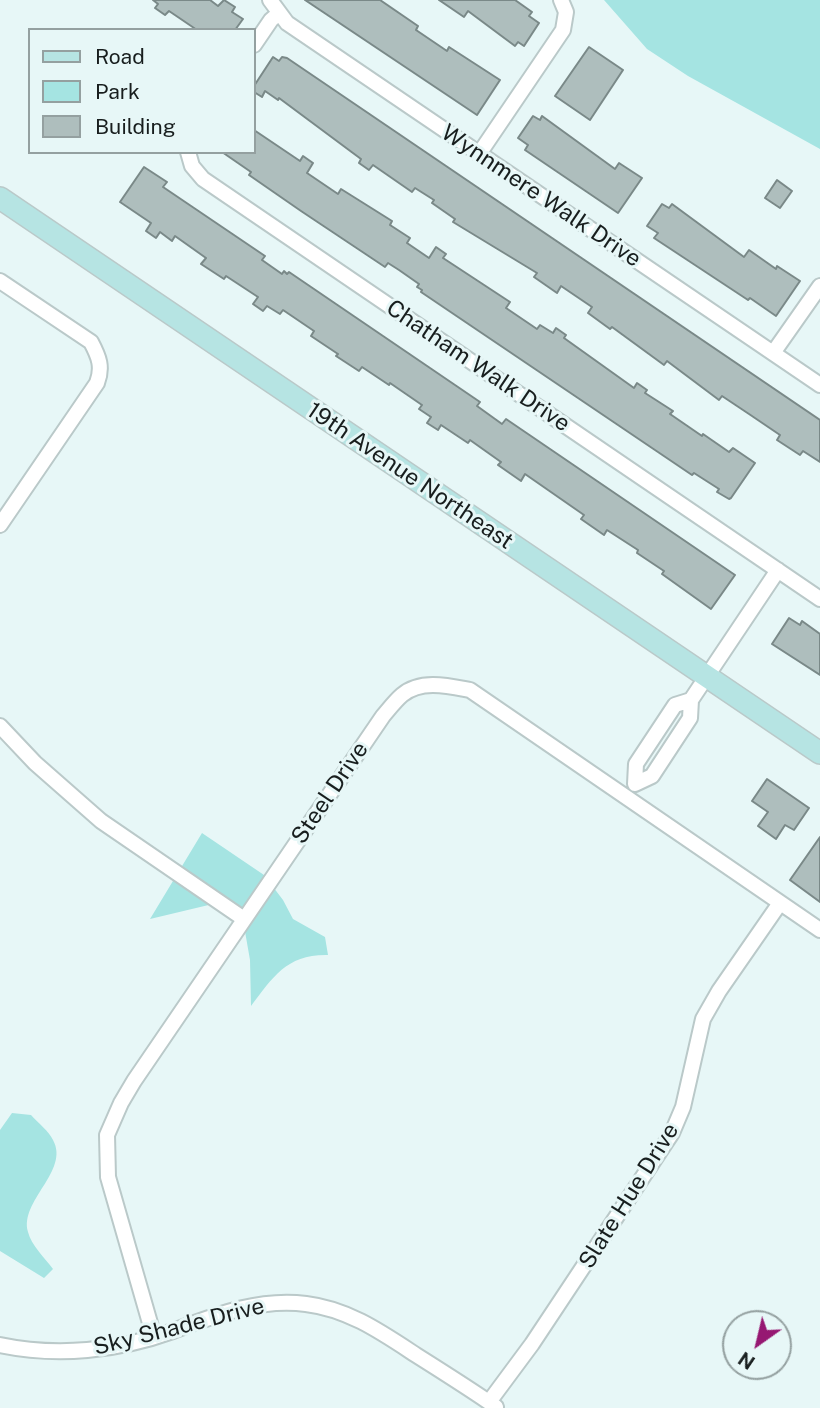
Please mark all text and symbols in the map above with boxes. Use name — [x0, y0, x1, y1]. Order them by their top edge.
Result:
legend — [28, 28, 256, 154]
text: Road — [95, 44, 145, 69]
text: Park — [95, 79, 140, 104]
text: Building — [95, 114, 176, 139]
street label: Wynnmere Walk Drive — [436, 119, 646, 273]
street label: Chatham Walk Drive — [381, 294, 575, 438]
street label: 19th Avenue Northeast — [302, 397, 518, 555]
street label: Steel Drive — [286, 737, 374, 849]
street label: Slate Hue Drive — [573, 1118, 685, 1274]
street label: Sky Shade Drive — [91, 1292, 267, 1362]
north arrow — [722, 1310, 792, 1380]
text: N — [734, 1347, 759, 1374]

